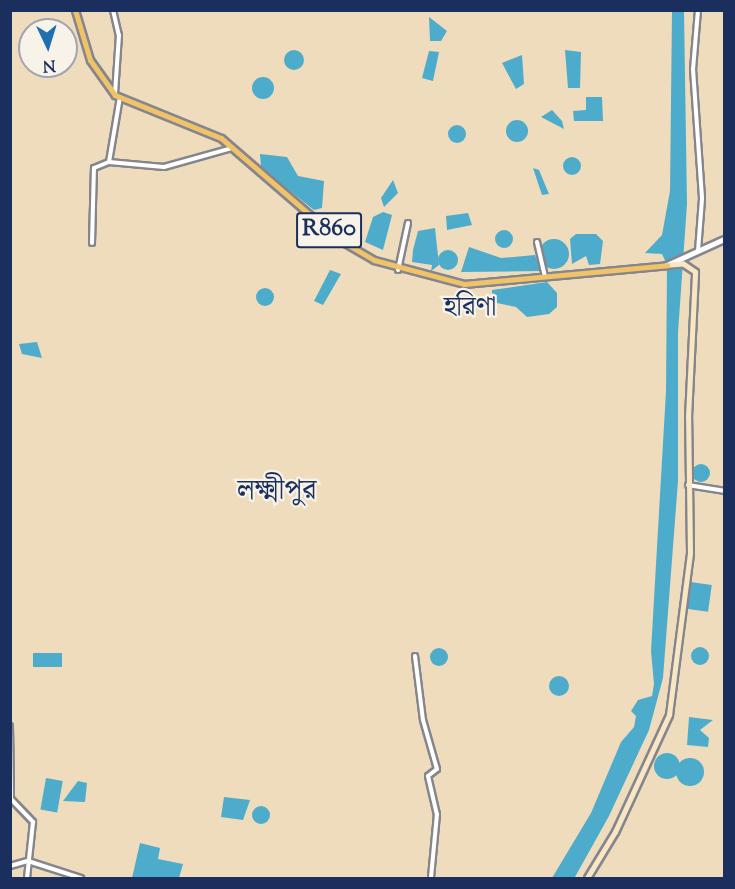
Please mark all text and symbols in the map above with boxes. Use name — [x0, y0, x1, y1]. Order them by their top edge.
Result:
north arrow — [18, 18, 78, 78]
text: N — [42, 53, 56, 76]
road number: R860 — [296, 209, 362, 251]
district label: হরিণা — [444, 293, 496, 325]
district label: লক্ষ্মীপুর — [237, 475, 317, 509]

